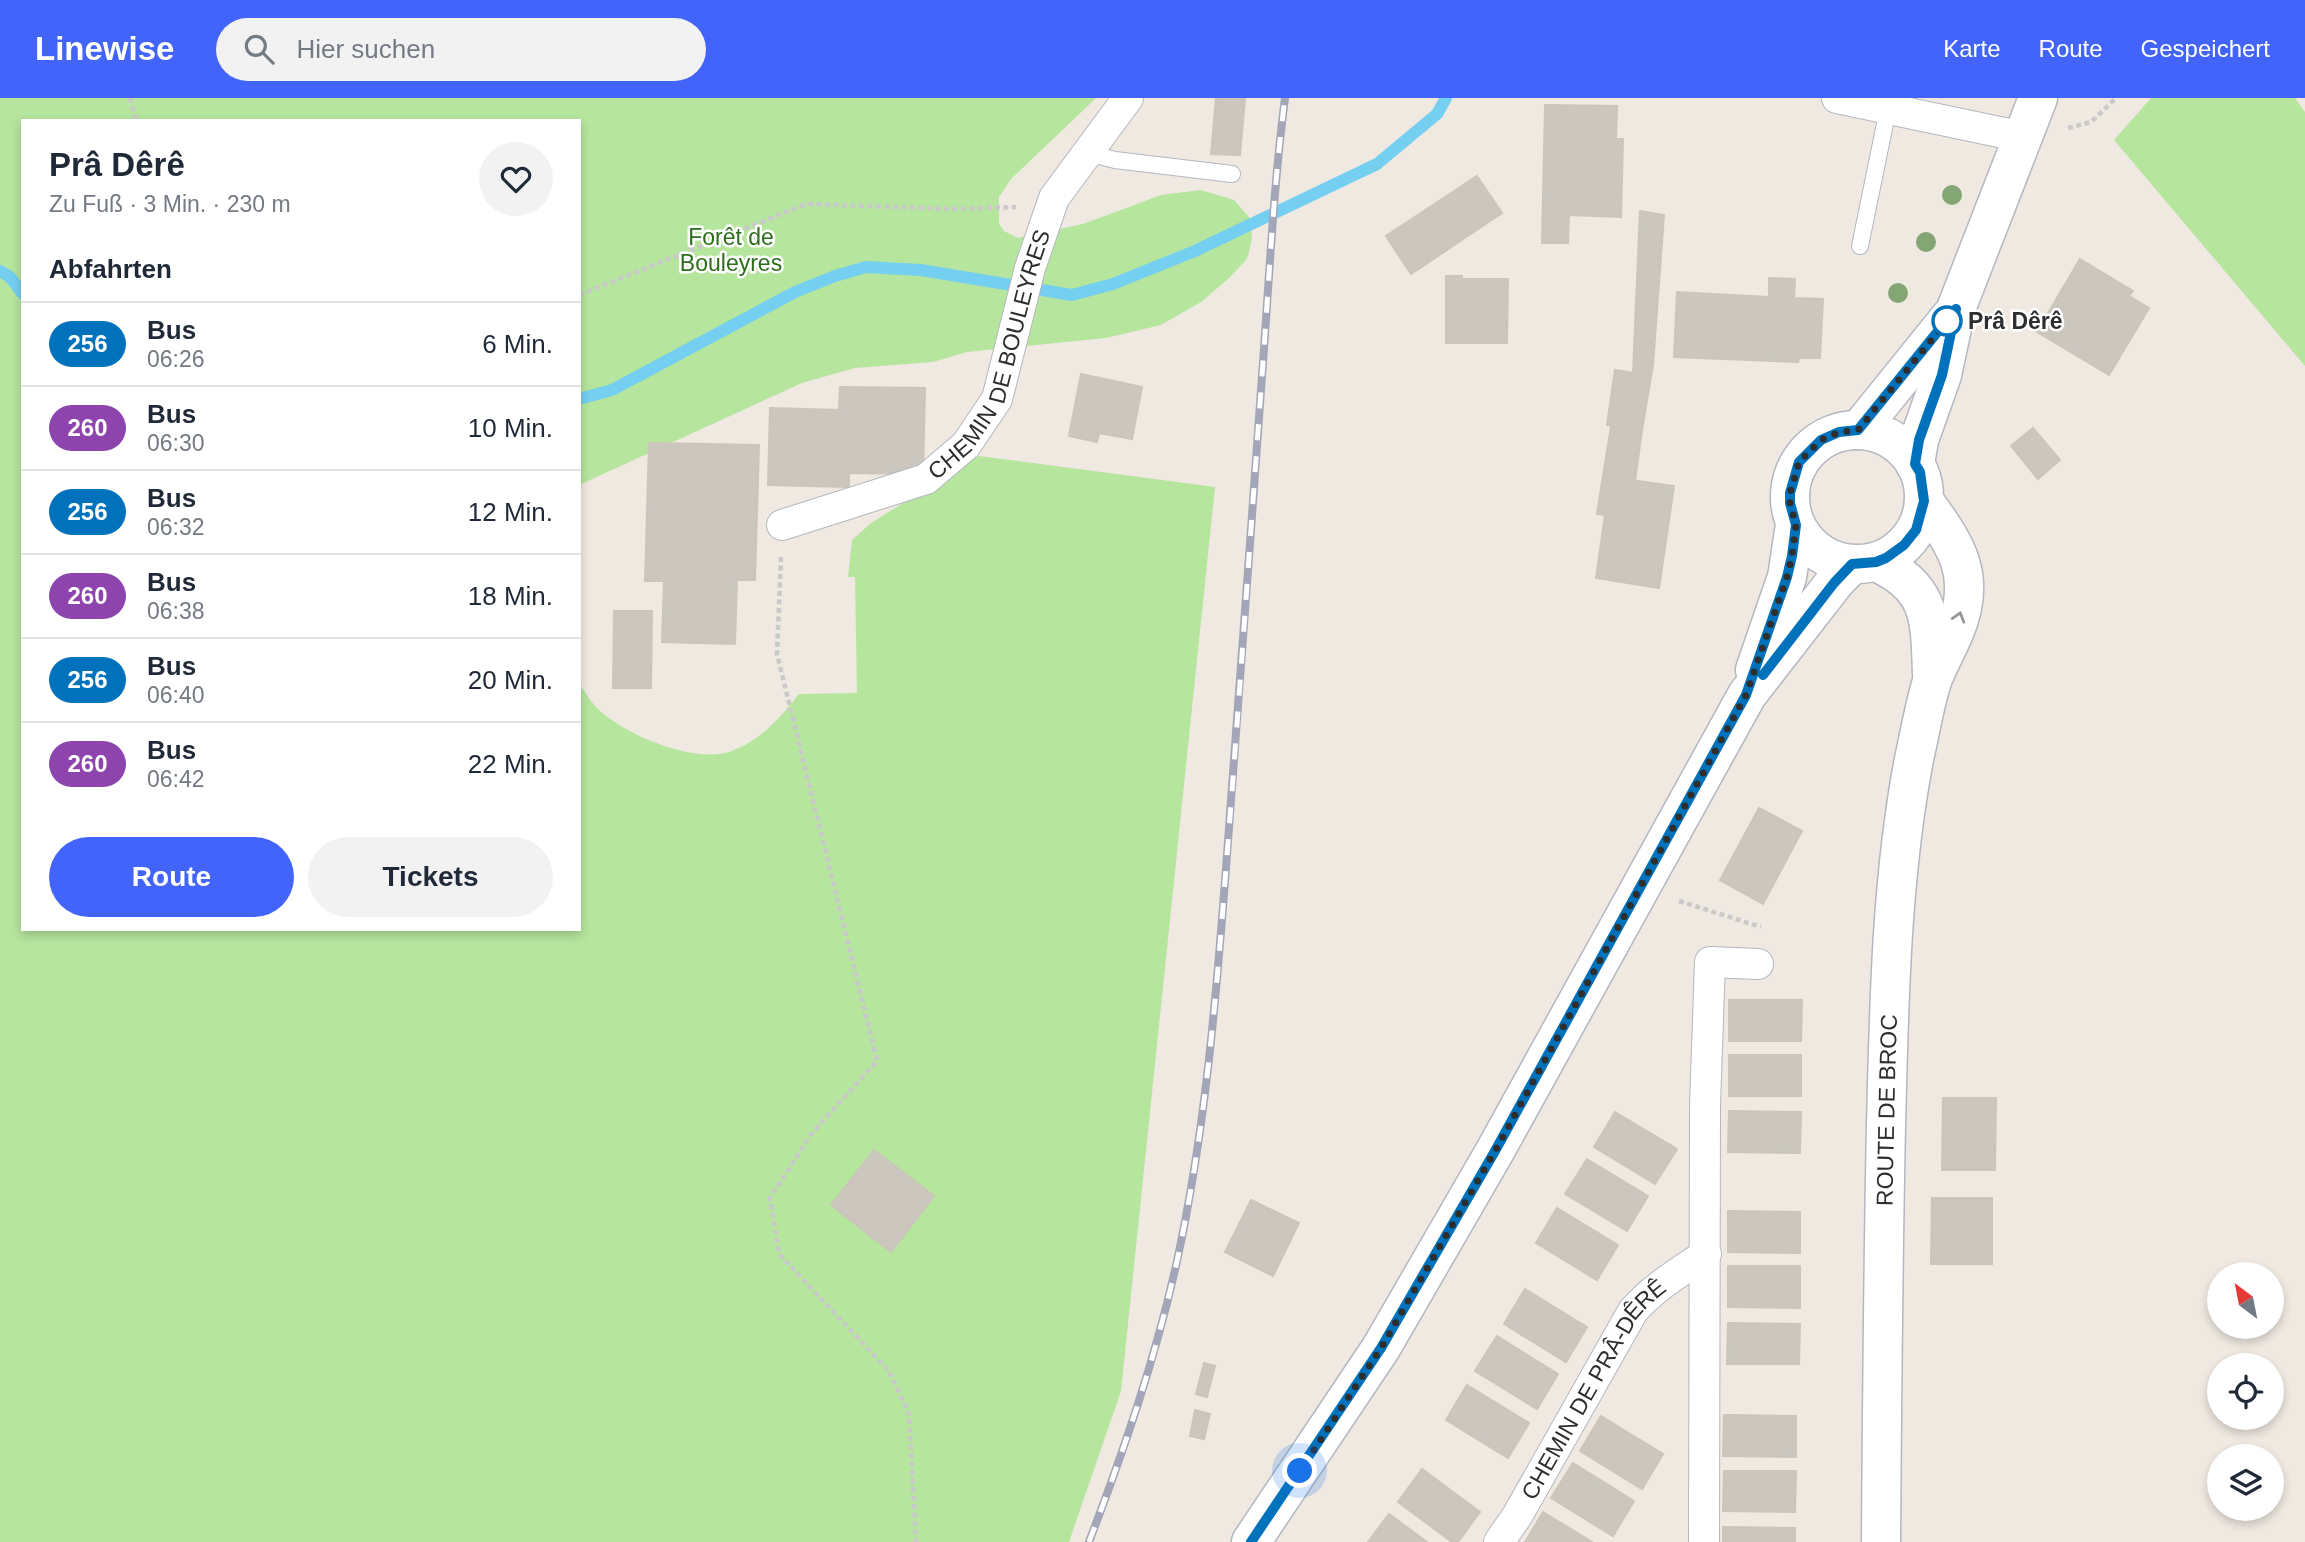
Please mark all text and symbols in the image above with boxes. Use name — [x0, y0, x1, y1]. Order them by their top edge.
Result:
search box — [216, 18, 706, 81]
text: Linewise — [35, 30, 174, 67]
icon: search — [240, 30, 278, 68]
text: Hier suchen — [296, 34, 435, 64]
text: Karte — [1943, 35, 2001, 62]
text: Route — [2039, 35, 2103, 62]
text: Gespeichert — [2141, 35, 2270, 62]
button: heart — [479, 142, 553, 216]
text: Prâ Dêrê — [49, 146, 185, 183]
text: Zu Fuß · 3 Min. · 230 m — [49, 191, 291, 217]
park label: Forêt de Bouleyres — [680, 224, 782, 276]
street label: CHEMIN DE BOULEYRES — [923, 226, 1055, 485]
text: Abfahrten — [49, 254, 172, 284]
marker: Prâ Dêrê — [1932, 306, 1962, 336]
place label: Prâ Dêrê — [1968, 308, 2063, 334]
text: Bus — [147, 315, 196, 345]
text: 6 Min. — [482, 329, 553, 359]
text: 256 — [67, 330, 108, 357]
text: 06:26 — [147, 346, 205, 372]
text: Bus — [147, 399, 196, 429]
text: 10 Min. — [468, 413, 553, 443]
text: 260 — [67, 414, 108, 441]
text: 06:30 — [147, 430, 205, 456]
text: Bus — [147, 483, 196, 513]
text: 12 Min. — [468, 497, 553, 527]
text: 256 — [67, 498, 108, 525]
text: 06:32 — [147, 514, 205, 540]
text: Bus — [147, 567, 196, 597]
text: 18 Min. — [468, 581, 553, 611]
text: 260 — [67, 582, 108, 609]
text: 06:38 — [147, 598, 205, 624]
one-way arrow — [1951, 611, 1966, 623]
text: Bus — [147, 651, 196, 681]
text: 20 Min. — [468, 665, 553, 695]
text: 256 — [67, 666, 108, 693]
text: 06:40 — [147, 682, 205, 708]
text: Bus — [147, 735, 196, 765]
text: 22 Min. — [468, 749, 553, 779]
text: 260 — [67, 750, 108, 777]
text: 06:42 — [147, 766, 205, 792]
button: Route — [49, 837, 294, 917]
button: Tickets — [308, 837, 553, 917]
street label: ROUTE DE BROC — [1871, 1014, 1902, 1206]
north arrow — [2207, 1262, 2284, 1339]
map controls — [2207, 1262, 2284, 1521]
street label: CHEMIN DE PRÂ-DÊRÊ — [1516, 1274, 1671, 1504]
button: locate — [2207, 1353, 2284, 1430]
button: layers — [2207, 1444, 2284, 1521]
your location — [1282, 1453, 1317, 1488]

